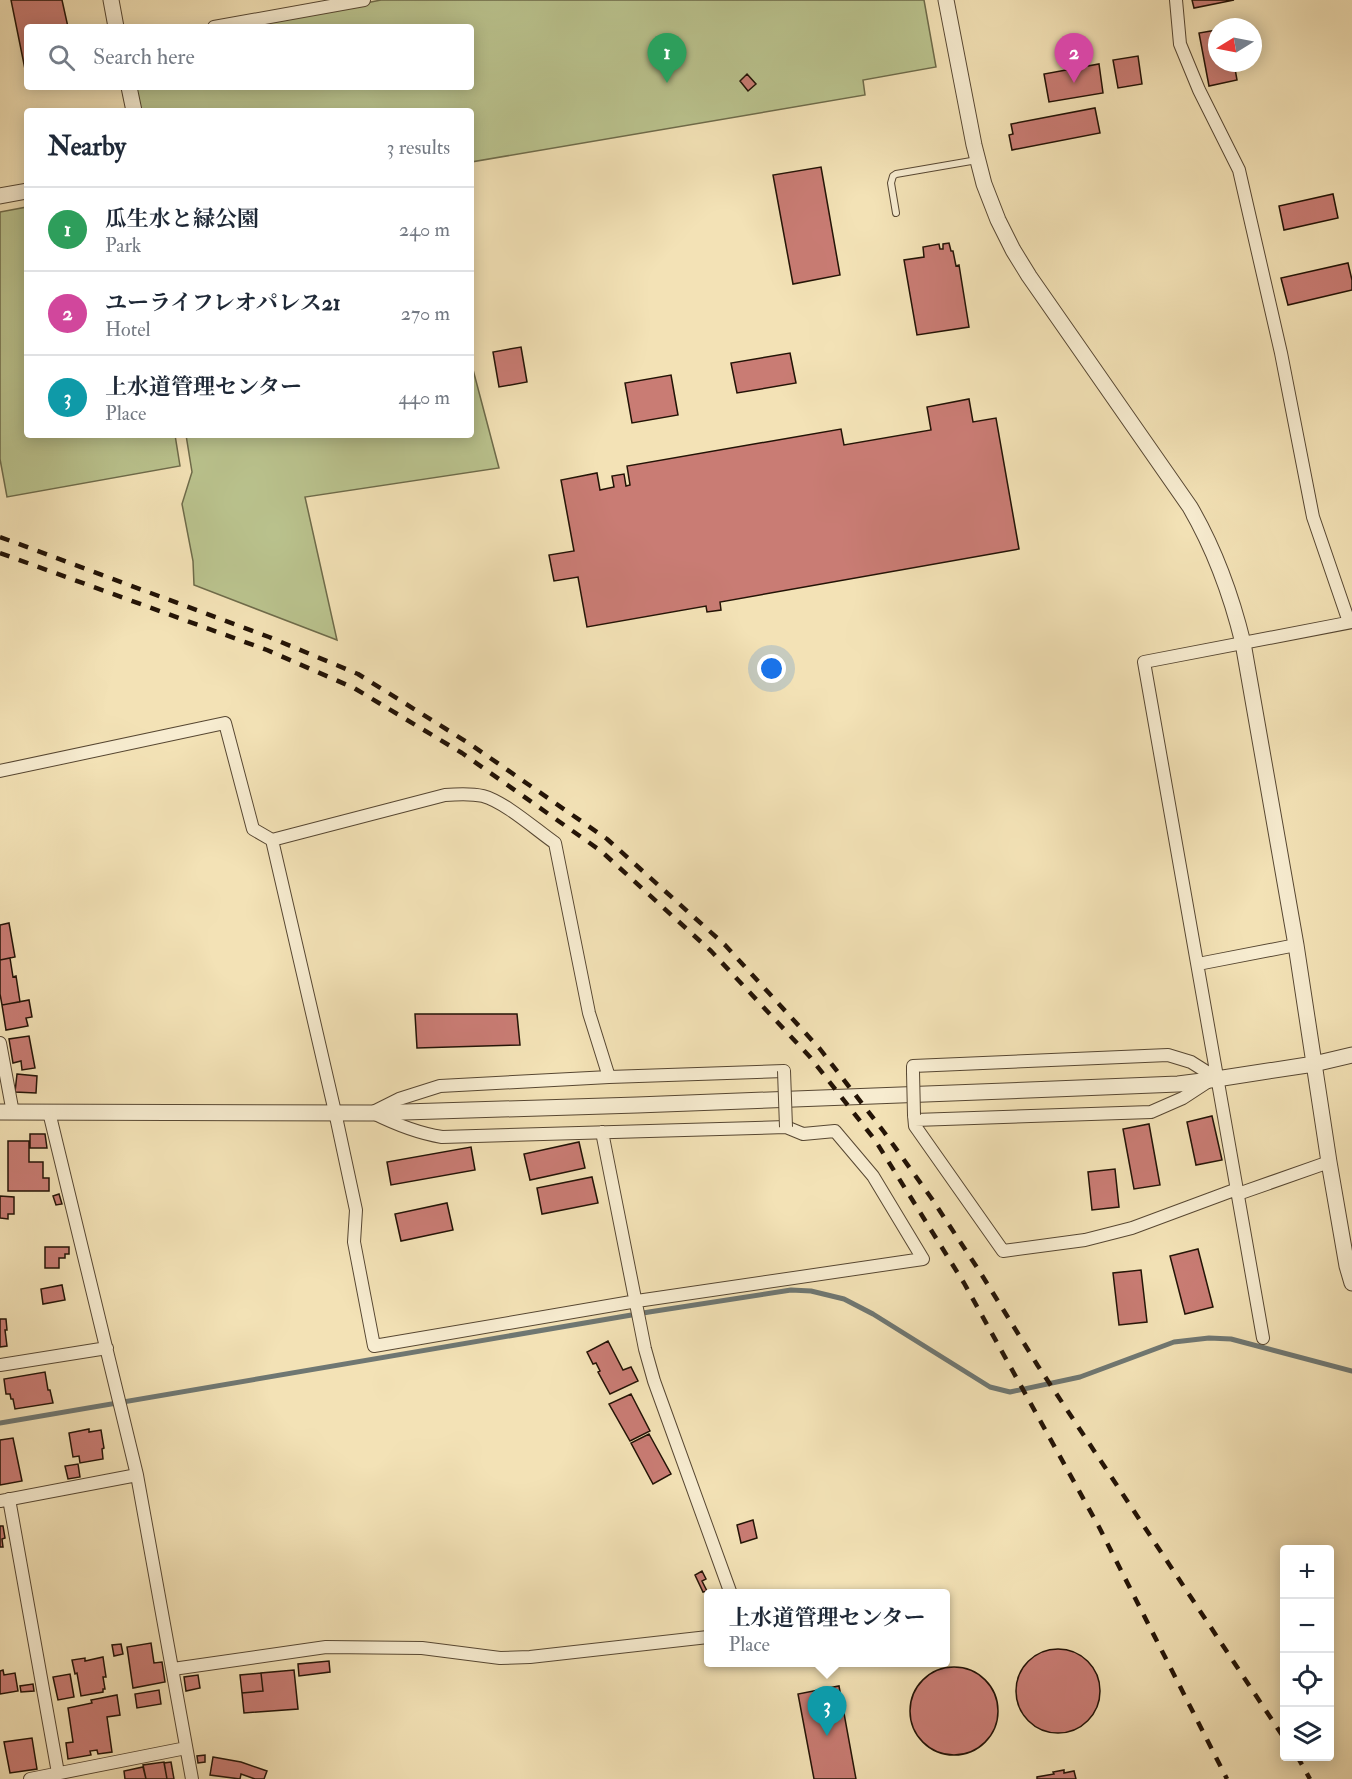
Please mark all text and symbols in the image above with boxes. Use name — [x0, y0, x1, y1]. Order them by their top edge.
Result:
north arrow — [1208, 18, 1262, 72]
search box — [24, 24, 474, 90]
pin: 1 — [648, 34, 686, 83]
pin: 2 — [1054, 34, 1094, 83]
icon: search — [45, 41, 78, 74]
text: Search here — [93, 43, 195, 71]
text: Nearby — [48, 131, 126, 163]
text: 3 results — [387, 135, 450, 160]
text: 瓜生水と緑公園 — [105, 205, 259, 233]
text: 1 — [64, 217, 71, 242]
text: 240 m — [399, 217, 450, 242]
text: Park — [105, 233, 141, 258]
text: ユーライフレオパレス21 — [105, 289, 341, 317]
text: 2 — [62, 301, 73, 326]
text: 270 m — [401, 301, 450, 326]
text: Hotel — [105, 317, 151, 342]
text: 上水道管理センター — [105, 373, 302, 401]
text: 3 — [64, 385, 71, 410]
text: 440 m — [398, 385, 450, 410]
text: Place — [105, 401, 146, 426]
your location — [757, 654, 786, 683]
map controls — [1280, 1545, 1334, 1761]
button: + — [1280, 1545, 1334, 1599]
popup — [704, 1589, 950, 1667]
button: − — [1280, 1599, 1334, 1653]
text: 上水道管理センター — [728, 1604, 926, 1632]
text: Place — [728, 1632, 770, 1657]
button: locate — [1280, 1653, 1334, 1707]
pin: 3 — [808, 1686, 846, 1736]
button: layers — [1280, 1707, 1334, 1761]

